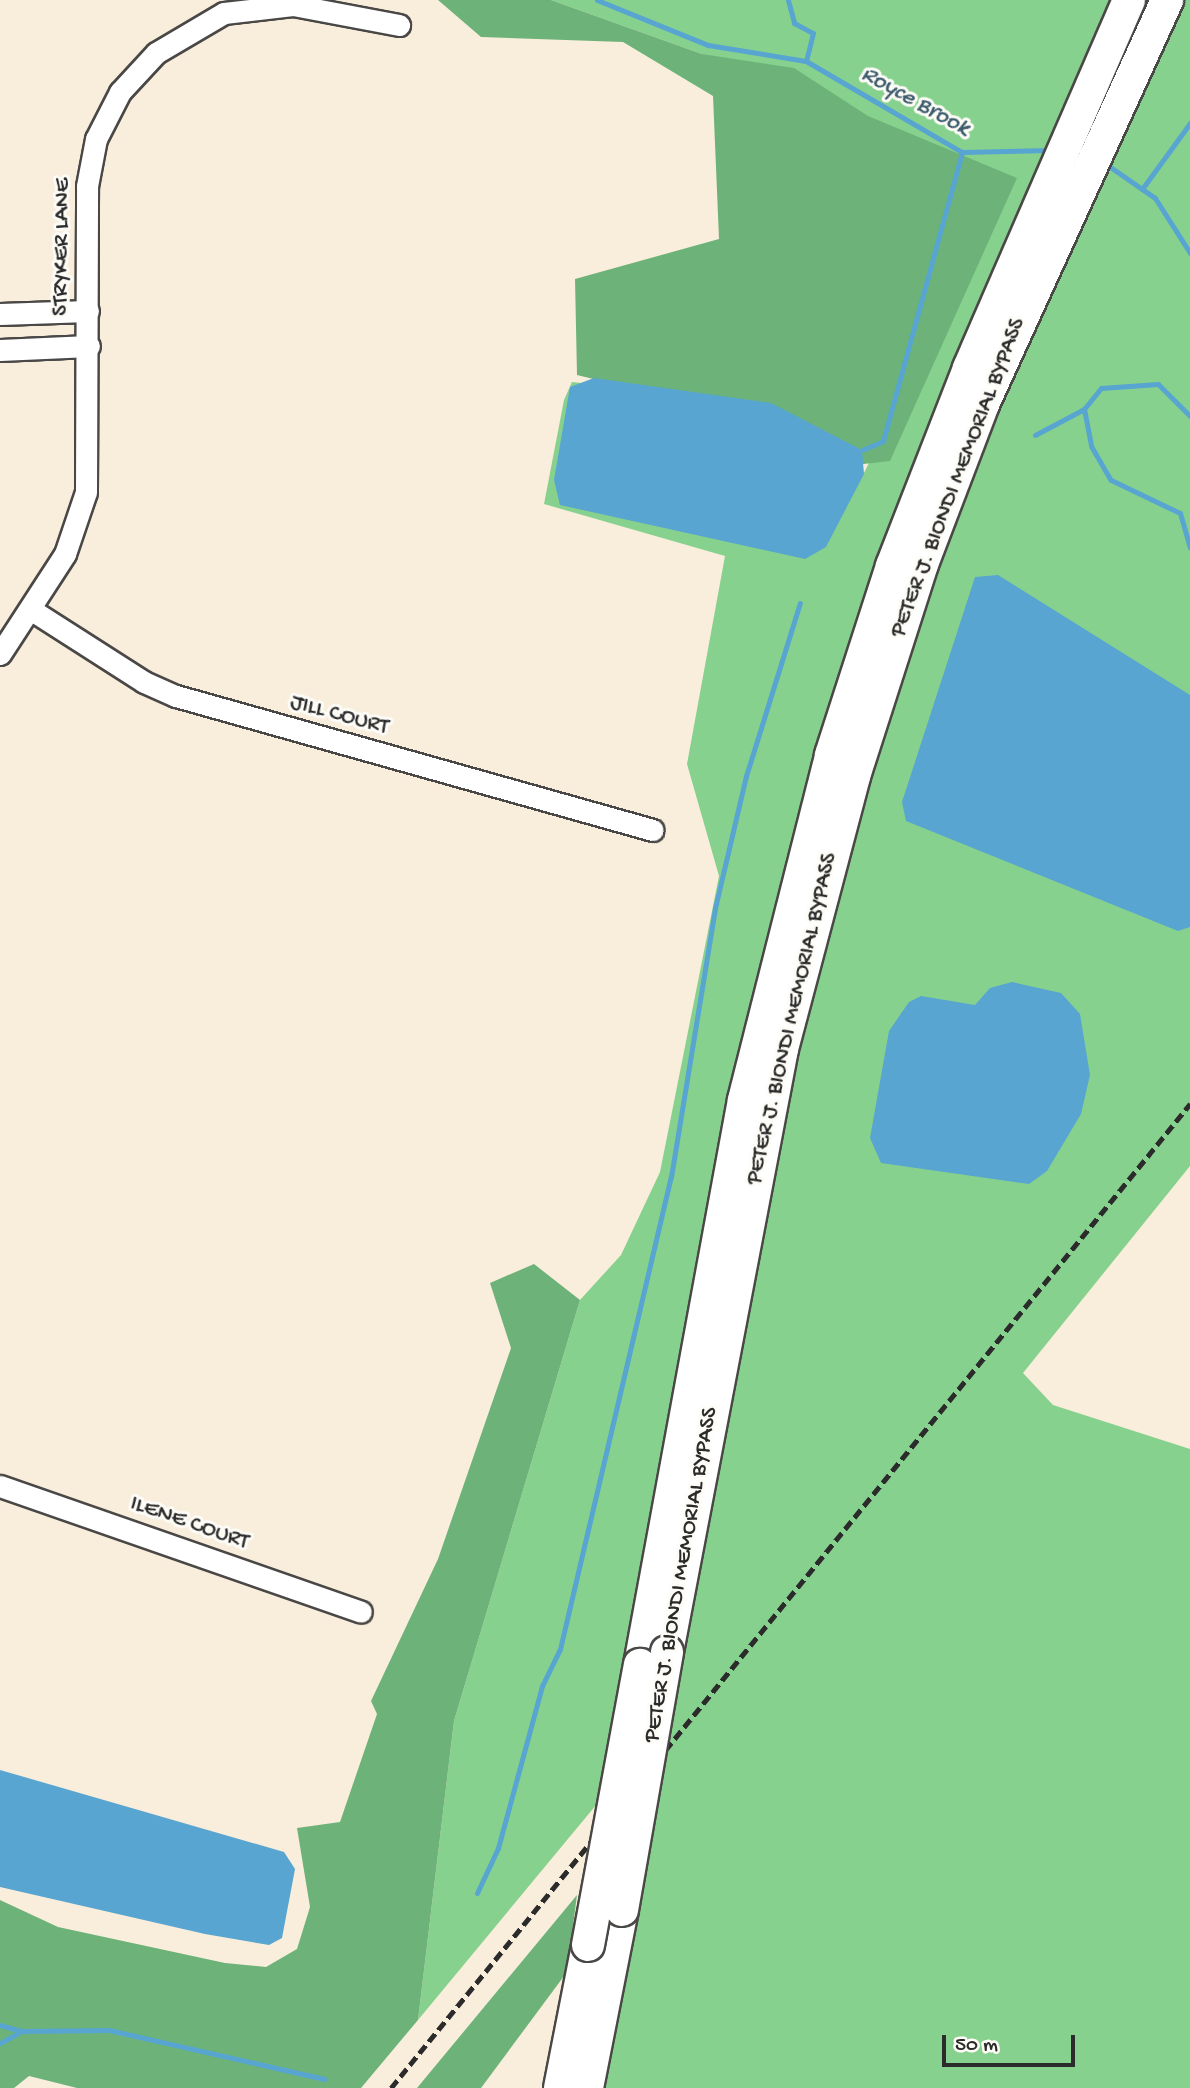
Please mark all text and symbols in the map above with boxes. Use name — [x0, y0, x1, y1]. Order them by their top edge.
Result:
water label: Royce Brook — [856, 60, 974, 144]
street label: STRYKER LANE — [48, 178, 78, 316]
street label: PETER J. BIONDI MEMORIAL BYPASS — [885, 314, 1033, 642]
street label: JILL COURT — [287, 690, 391, 742]
street label: PETER J. BIONDI MEMORIAL BYPASS — [741, 850, 845, 1188]
street label: PETER J. BIONDI MEMORIAL BYPASS — [639, 1405, 725, 1745]
street label: ILENE COURT — [126, 1491, 252, 1557]
scale bar — [945, 2022, 1078, 2066]
text: 50 m — [955, 2034, 998, 2059]

